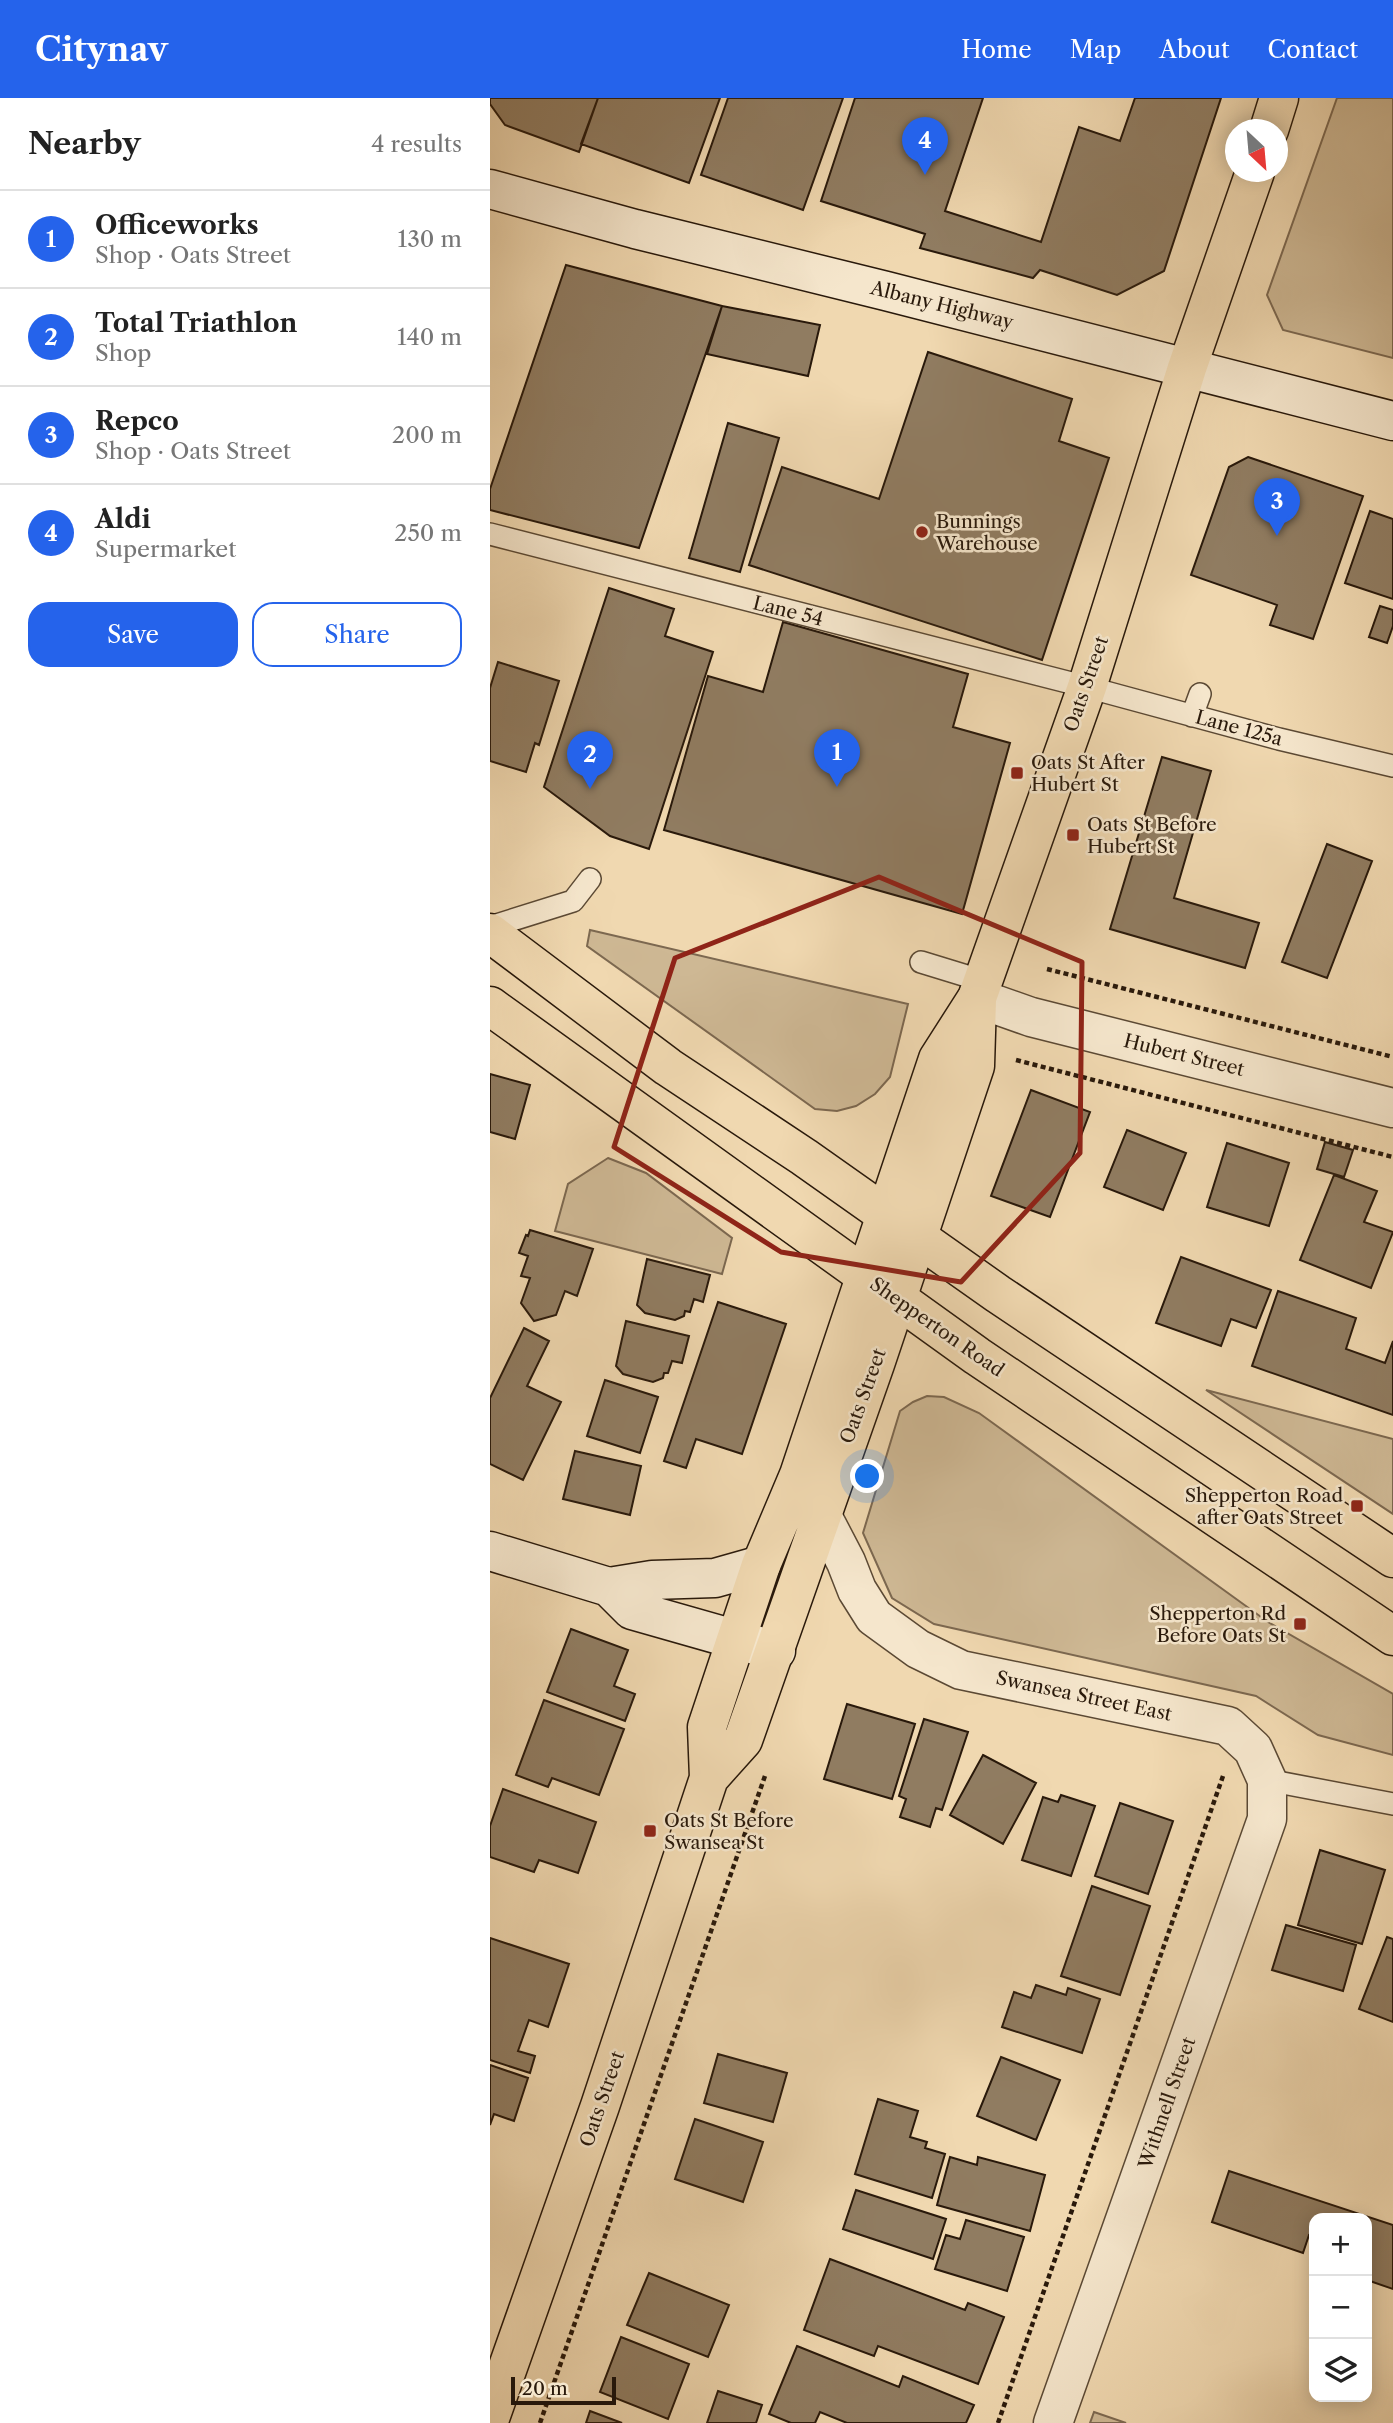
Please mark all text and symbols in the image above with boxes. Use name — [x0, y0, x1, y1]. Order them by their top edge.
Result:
text: Citynav — [35, 29, 168, 70]
text: Home — [961, 35, 1032, 64]
text: Map — [1070, 35, 1121, 64]
text: About — [1159, 35, 1230, 64]
text: Contact — [1268, 35, 1358, 64]
pin: 4 — [902, 117, 948, 175]
north arrow — [1225, 119, 1288, 182]
text: Nearby — [28, 125, 141, 162]
text: 4 results — [371, 130, 462, 158]
text: Officeworks — [95, 209, 259, 241]
text: 1 — [46, 225, 56, 253]
text: 130 m — [398, 225, 462, 253]
text: Shop · Oats Street — [95, 241, 291, 269]
street label: Albany Highway — [867, 276, 1016, 334]
text: Total Triathlon — [95, 307, 297, 339]
text: 2 — [44, 323, 58, 351]
text: 140 m — [397, 323, 462, 351]
text: Shop — [95, 339, 151, 367]
text: Repco — [95, 405, 179, 437]
text: 3 — [45, 421, 58, 449]
text: 200 m — [392, 421, 462, 449]
text: Shop · Oats Street — [95, 437, 291, 465]
pin: 3 — [1254, 478, 1300, 536]
text: Aldi — [95, 503, 151, 535]
place label: Bunnings Warehouse — [935, 510, 1038, 555]
text: 4 — [44, 519, 58, 547]
text: 250 m — [394, 519, 462, 547]
marker: Bunnings Warehouse — [914, 524, 930, 540]
text: Supermarket — [95, 535, 236, 563]
street label: Lane 54 — [751, 591, 825, 631]
button: Save — [28, 602, 238, 667]
button: Share — [252, 602, 462, 667]
street label: Oats Street — [1059, 633, 1113, 735]
street label: Lane 125a — [1193, 705, 1285, 751]
pin: 1 — [814, 729, 860, 787]
pin: 2 — [567, 731, 613, 789]
place label: Oats St After Hubert St — [1031, 751, 1145, 796]
marker: Oats St After Hubert St — [1009, 765, 1025, 781]
place label: Oats St Before Hubert St — [1087, 813, 1217, 858]
marker: Oats St Before Hubert St — [1065, 827, 1081, 843]
street label: Hubert Street — [1121, 1029, 1247, 1081]
street label: Shepperton Road — [866, 1272, 1009, 1382]
street label: Oats Street — [835, 1345, 891, 1447]
your location — [850, 1459, 884, 1493]
place label: Shepperton Road after Oats Street — [1185, 1484, 1343, 1529]
marker: Shepperton Road after Oats Street — [1349, 1498, 1365, 1514]
place label: Shepperton Rd Before Oats St — [1149, 1602, 1286, 1647]
marker: Shepperton Rd Before Oats St — [1292, 1616, 1308, 1632]
street label: Swansea Street East — [994, 1666, 1174, 1726]
place label: Oats St Before Swansea St — [664, 1809, 794, 1854]
marker: Oats St Before Swansea St — [642, 1823, 658, 1839]
street label: Withnell Street — [1133, 2034, 1200, 2173]
street label: Oats Street — [575, 2048, 629, 2150]
map controls — [1309, 2213, 1372, 2402]
button: + — [1309, 2213, 1372, 2276]
button: − — [1309, 2276, 1372, 2339]
button: layers — [1309, 2339, 1372, 2402]
scale bar — [511, 2374, 616, 2406]
text: 20 m — [522, 2377, 568, 2400]

